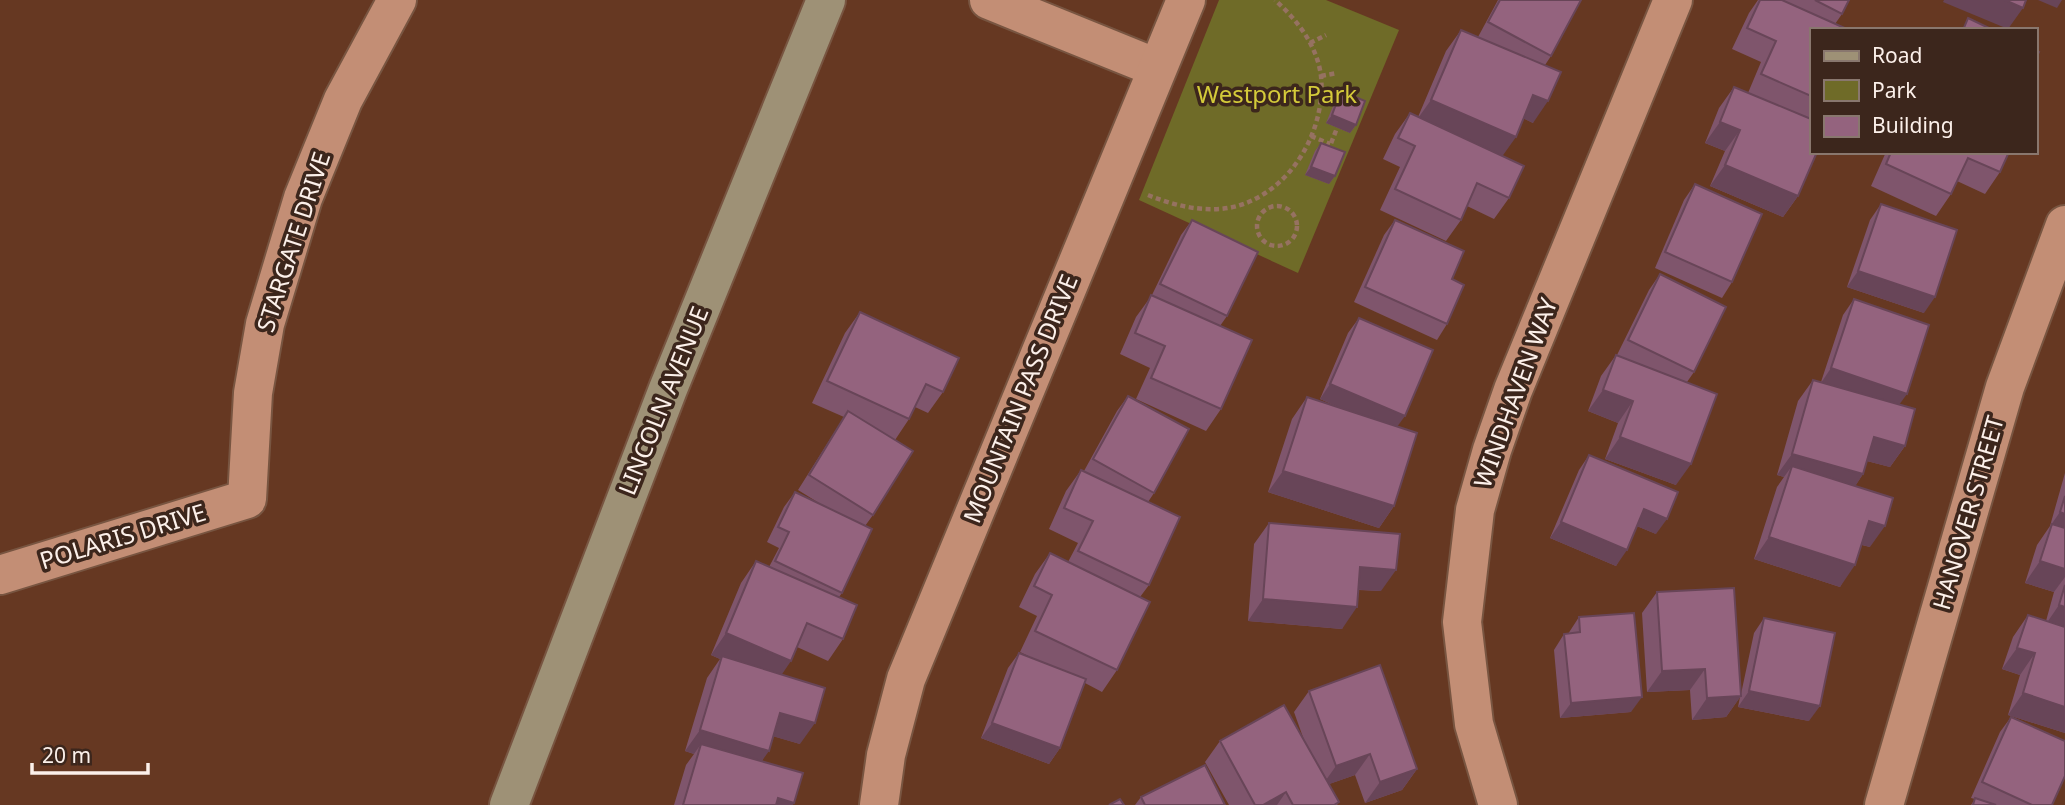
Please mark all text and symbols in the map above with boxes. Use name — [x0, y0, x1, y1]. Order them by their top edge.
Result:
legend — [1810, 28, 2037, 154]
text: Road — [1872, 41, 1922, 69]
text: Park — [1872, 76, 1917, 104]
park label: Westport Park — [1197, 77, 1357, 110]
text: Building — [1872, 111, 1954, 139]
street label: STARGATE DRIVE — [248, 147, 337, 336]
street label: MOUNTAIN PASS DRIVE — [955, 269, 1085, 528]
street label: WINDHAVEN WAY — [1465, 293, 1564, 492]
street label: LINCOLN AVENUE — [610, 301, 715, 500]
street label: HANOVER STREET — [1924, 411, 2011, 613]
street label: POLARIS DRIVE — [36, 495, 210, 576]
scale bar — [32, 732, 147, 776]
text: 20 m — [42, 741, 91, 769]

